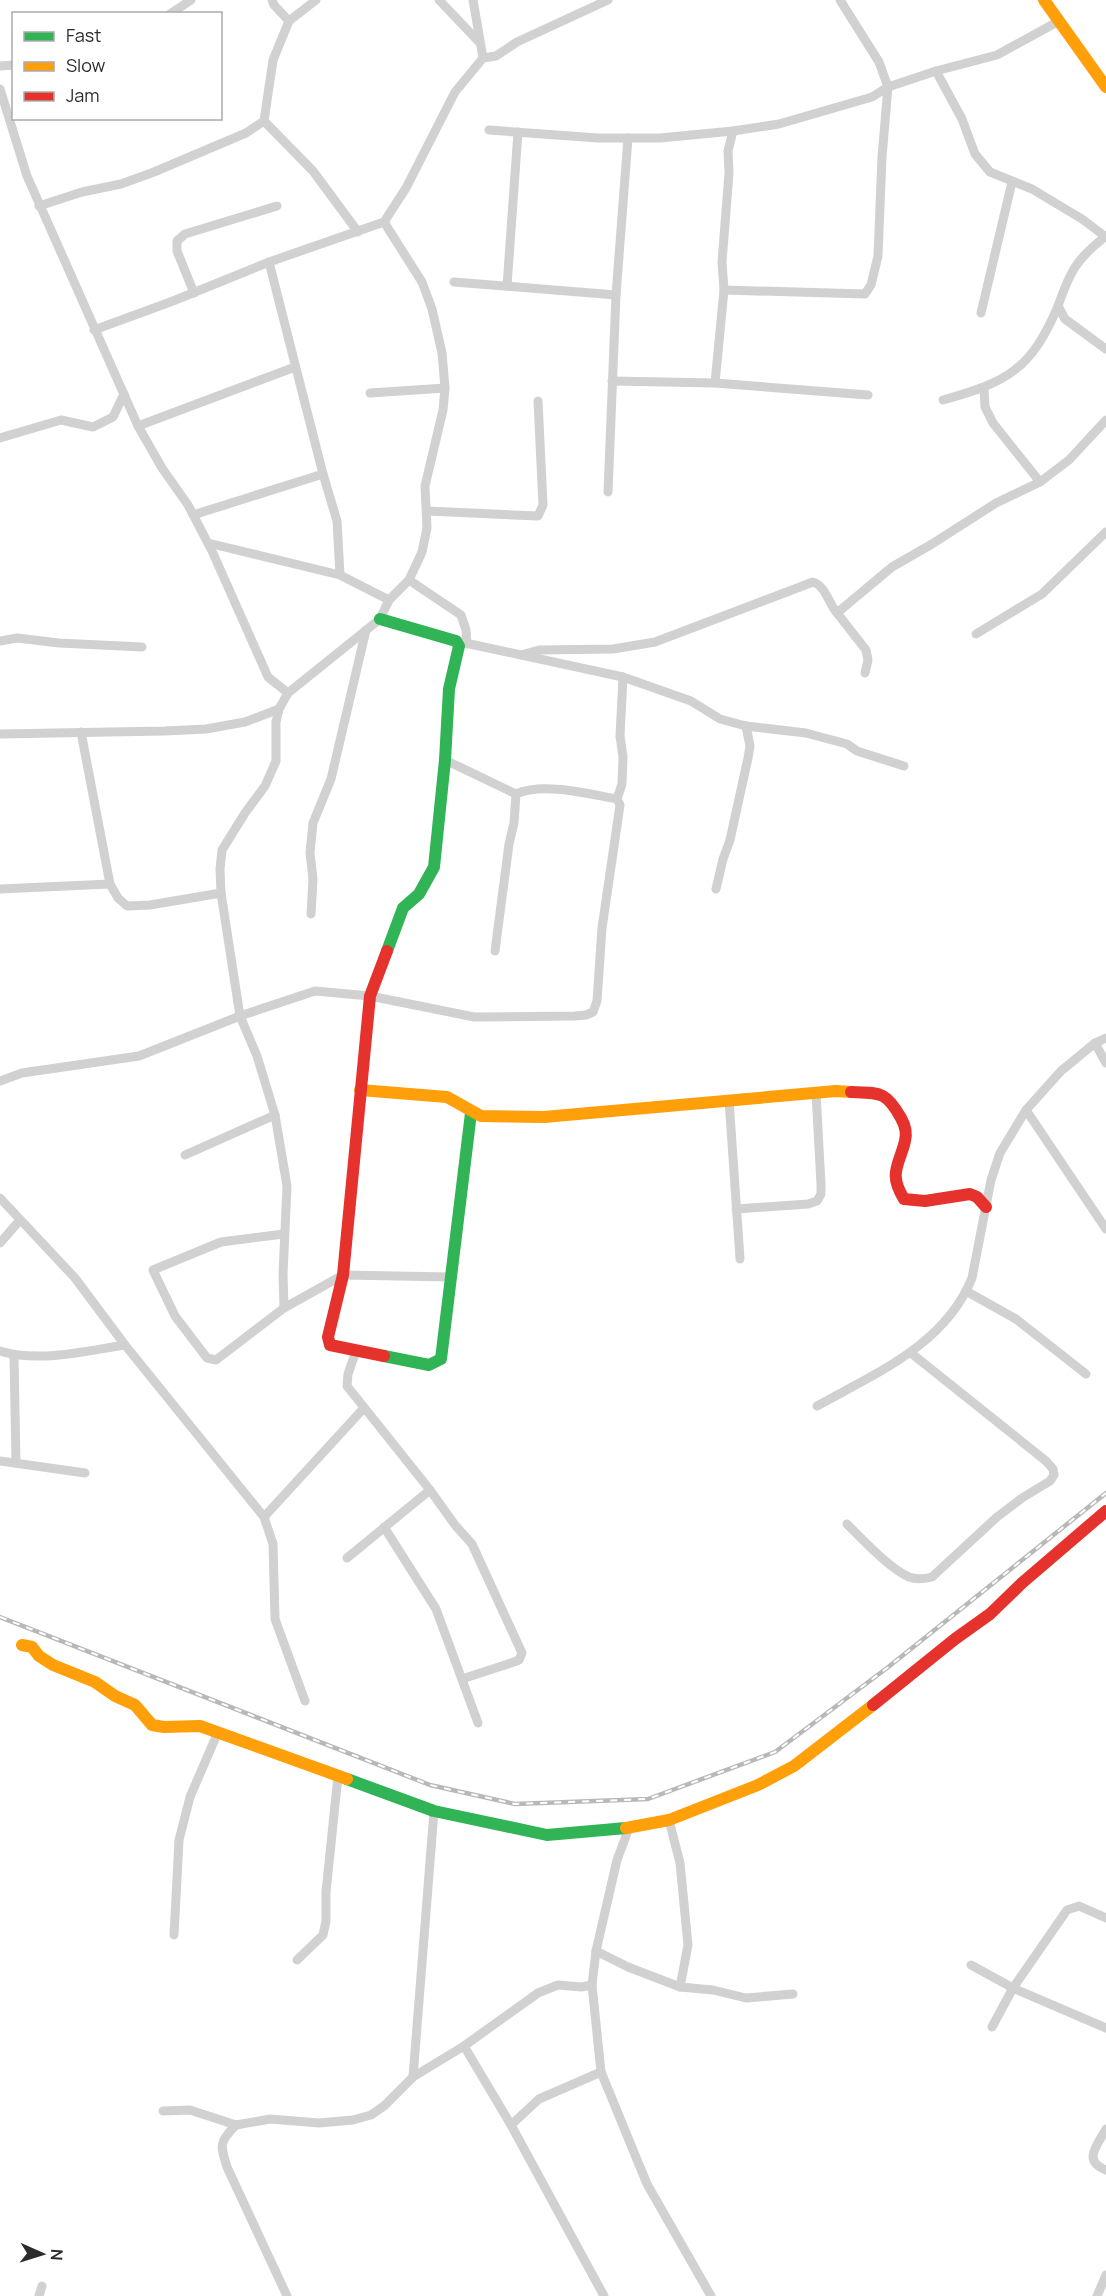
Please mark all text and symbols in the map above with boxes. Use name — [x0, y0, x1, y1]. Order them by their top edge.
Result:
legend — [12, 12, 222, 120]
text: Fast — [66, 23, 101, 47]
text: Slow — [66, 53, 106, 77]
text: Jam — [66, 83, 100, 107]
north arrow — [12, 2224, 72, 2284]
text: N — [46, 2248, 68, 2261]

